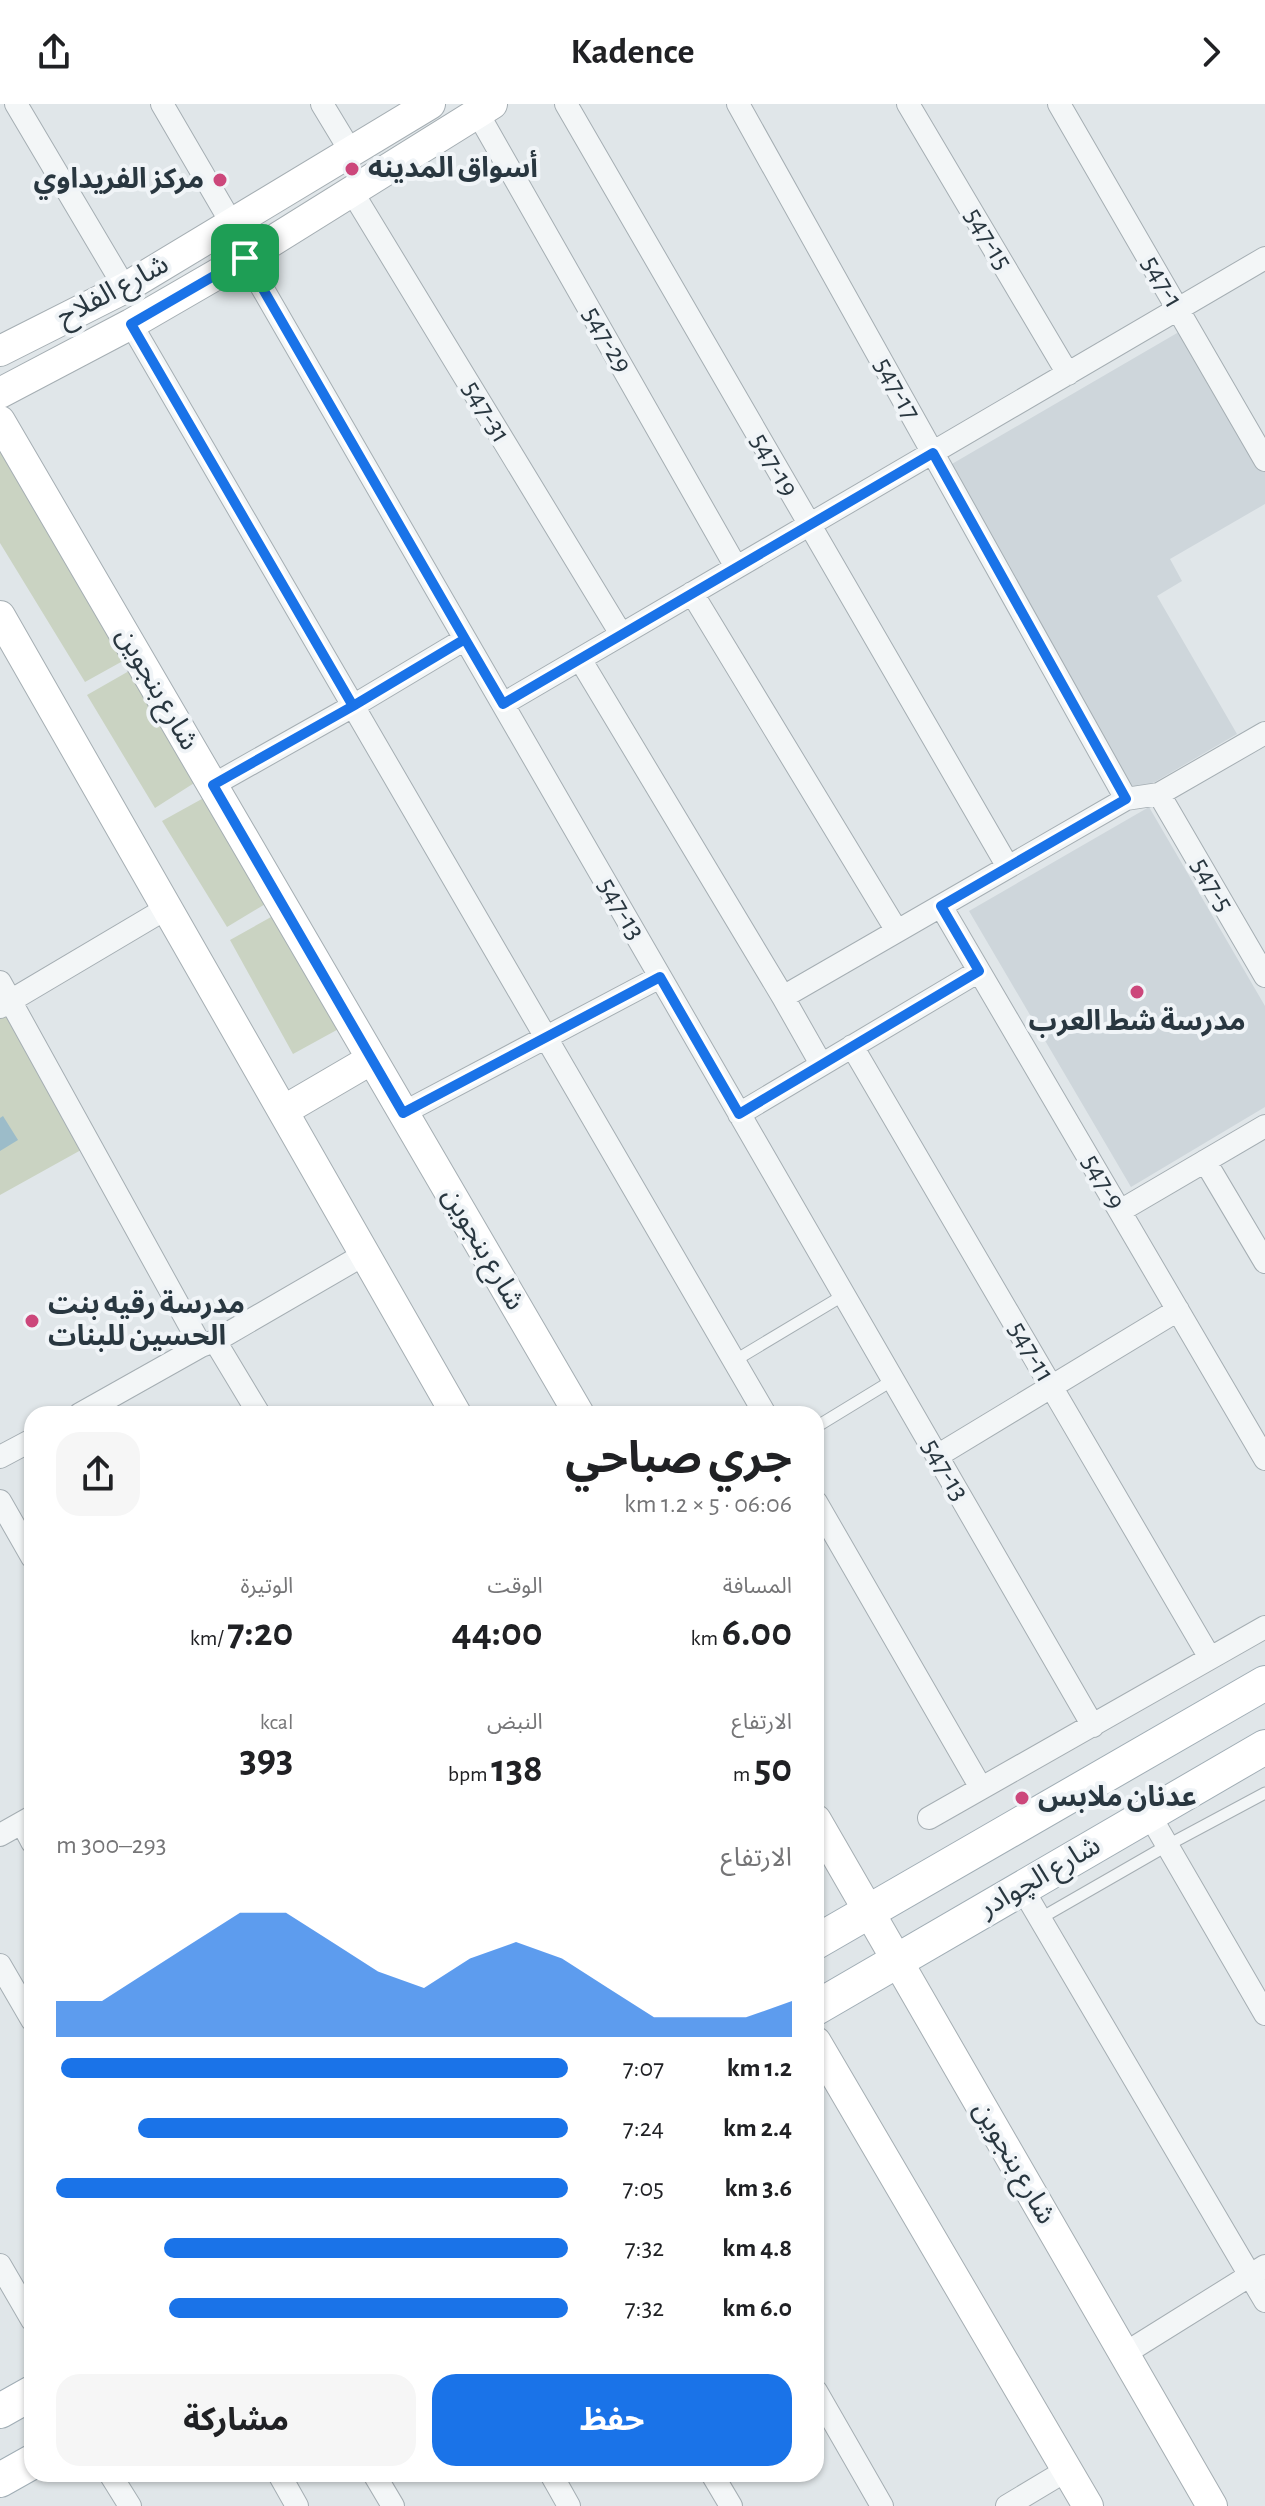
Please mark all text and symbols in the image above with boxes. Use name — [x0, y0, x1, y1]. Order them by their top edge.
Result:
icon: share — [32, 30, 76, 74]
icon: forward — [1189, 30, 1233, 74]
text: Kadence — [571, 34, 694, 70]
place label: أسواق المدينه — [368, 149, 538, 183]
marker: أسواق المدينه — [343, 160, 361, 178]
place label: مركز الفريداوي — [34, 166, 204, 200]
marker: مركز الفريداوي — [211, 171, 229, 189]
street label: 547-15 — [959, 203, 1017, 275]
pin — [211, 224, 279, 292]
icon: arrive — [223, 236, 267, 280]
street label: شارع الفلاح — [53, 250, 176, 336]
street label: 547-1 — [1136, 251, 1188, 313]
street label: 547-29 — [577, 302, 637, 378]
street label: 547-17 — [869, 353, 925, 425]
street label: 547-31 — [457, 376, 515, 448]
street label: 547-19 — [745, 428, 803, 502]
street label: شارع بنجوين — [106, 623, 203, 757]
street label: 547-5 — [1186, 853, 1238, 917]
street label: 547-13 — [592, 873, 650, 945]
marker: مدرسة شط العرب — [1128, 983, 1146, 1001]
place label: مدرسة شط العرب — [1029, 1007, 1245, 1038]
street label: 547-9 — [1076, 1150, 1130, 1214]
street label: شارع بنجوين — [432, 1183, 529, 1317]
place label: مدرسة رقيه بنت الحسين للبنات — [48, 1290, 245, 1352]
marker: مدرسة رقيه بنت الحسين للبنات — [23, 1312, 41, 1330]
street label: 547-11 — [1003, 1317, 1059, 1387]
button: share — [56, 1432, 140, 1516]
street label: 547-13 — [916, 1434, 974, 1506]
text: جري صباحي — [565, 1437, 792, 1481]
text: 06:06 · 5 × 1.2 km — [624, 1491, 792, 1517]
text: الوتيرة — [240, 1575, 293, 1597]
text: الوقت — [487, 1575, 543, 1597]
text: المسافة — [723, 1575, 792, 1597]
text: 7:20 — [227, 1613, 293, 1653]
text: 44:00 — [452, 1613, 543, 1653]
text: 6.00 — [722, 1613, 792, 1653]
text: /km — [190, 1627, 227, 1649]
text: km — [691, 1627, 722, 1649]
text: kcal — [260, 1711, 293, 1733]
text: النبض — [487, 1711, 543, 1733]
text: الارتفاع — [732, 1711, 792, 1733]
text: 393 — [240, 1739, 293, 1779]
text: 138 — [491, 1749, 543, 1789]
text: 50 — [754, 1749, 792, 1789]
text: bpm — [448, 1763, 491, 1785]
text: m — [733, 1763, 754, 1785]
place label: عدنان ملابس — [1038, 1784, 1197, 1813]
marker: عدنان ملابس — [1013, 1789, 1031, 1807]
street label: شارع الچوادر — [974, 1831, 1108, 1928]
text: 293–300 m — [56, 1832, 166, 1858]
text: الارتفاع — [721, 1845, 792, 1871]
text: 7:07 — [623, 2055, 664, 2081]
text: 1.2 km — [727, 2055, 792, 2081]
street label: شارع بنجوين — [963, 2097, 1060, 2231]
text: 7:24 — [623, 2115, 664, 2141]
text: 2.4 km — [723, 2115, 792, 2141]
text: 7:05 — [623, 2175, 664, 2201]
text: 3.6 km — [724, 2175, 792, 2201]
text: 7:32 — [625, 2235, 664, 2261]
text: 4.8 km — [722, 2235, 792, 2261]
text: 7:32 — [625, 2295, 664, 2321]
text: 6.0 km — [722, 2295, 792, 2321]
button: مشاركة — [56, 2374, 416, 2466]
button: حفظ — [432, 2374, 792, 2466]

